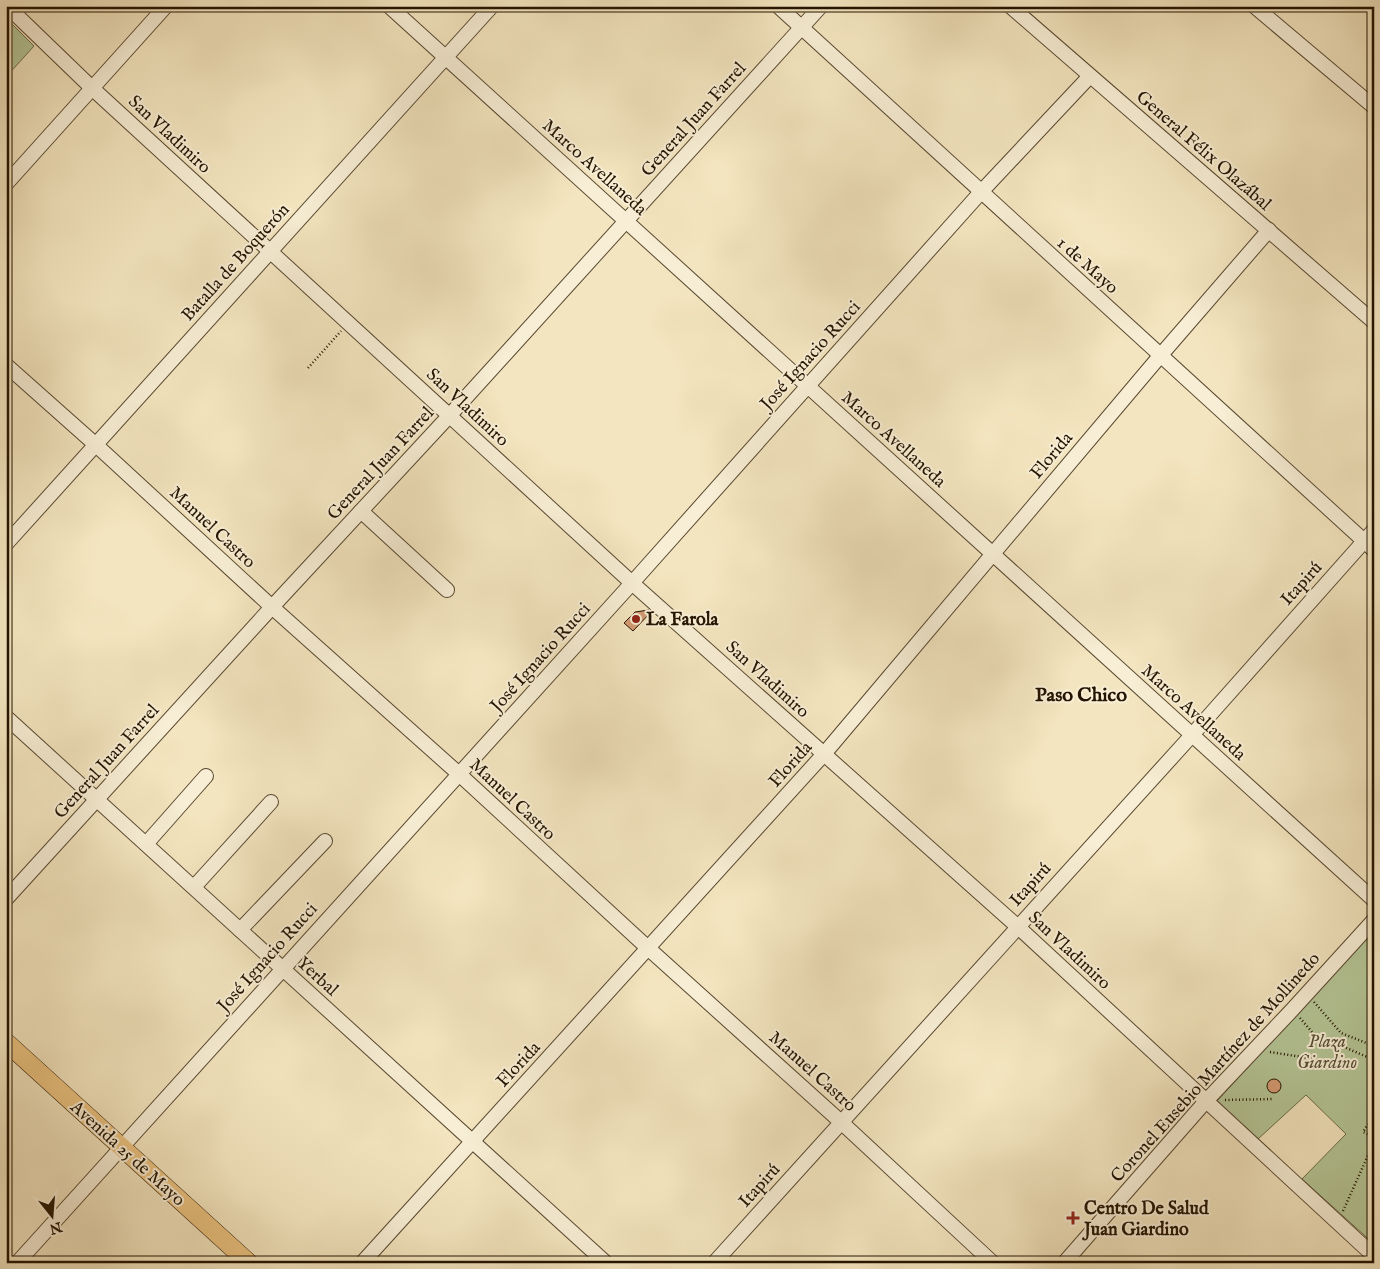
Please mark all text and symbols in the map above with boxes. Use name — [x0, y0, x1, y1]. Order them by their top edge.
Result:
street label: General Juan Farrel — [637, 58, 752, 182]
street label: General Félix Olazábal — [1131, 86, 1275, 216]
street label: San Vladimiro — [123, 91, 215, 180]
street label: Marco Avellaneda — [537, 115, 651, 221]
street label: Batalla de Boquerón — [177, 199, 295, 327]
street label: 1 de Mayo — [1051, 232, 1123, 300]
street label: José Ignacio Rucci — [755, 296, 866, 417]
street label: San Vladimiro — [421, 364, 513, 453]
street label: Marco Avellaneda — [836, 387, 950, 493]
street label: General Juan Farrel — [323, 403, 440, 525]
street label: Florida — [1026, 427, 1079, 484]
street label: Manuel Castro — [164, 482, 260, 574]
street label: Itapirú — [1276, 557, 1328, 611]
street label: José Ignacio Rucci — [485, 598, 596, 719]
place label: La Farola — [646, 609, 720, 632]
marker: La Farola — [630, 613, 642, 625]
street label: San Vladimiro — [720, 636, 814, 724]
street label: Marco Avellaneda — [1136, 660, 1250, 766]
district label: Paso Chico — [1035, 683, 1127, 708]
street label: General Juan Farrel — [50, 700, 165, 824]
street label: Florida — [764, 737, 818, 793]
street label: Manuel Castro — [464, 754, 560, 846]
street label: Itapirú — [1005, 858, 1057, 912]
street label: José Ignacio Rucci — [212, 898, 323, 1019]
street label: San Vladimiro — [1023, 907, 1115, 996]
street label: Coronel Eusebio Martínez de Mollinedo — [1106, 948, 1326, 1188]
street label: Yerbal — [291, 952, 343, 1002]
street label: Manuel Castro — [763, 1027, 861, 1118]
park label: Plaza Giardino — [1297, 1031, 1357, 1075]
street label: Florida — [492, 1037, 546, 1093]
street label: Avenida 25 de Mayo — [64, 1096, 190, 1212]
street label: Itapirú — [734, 1159, 786, 1213]
north arrow — [28, 1192, 78, 1242]
place label: Centro De Salud Juan Giardino — [1082, 1198, 1209, 1242]
marker: Centro De Salud Juan Giardino — [1066, 1211, 1080, 1225]
text: N — [47, 1217, 65, 1238]

